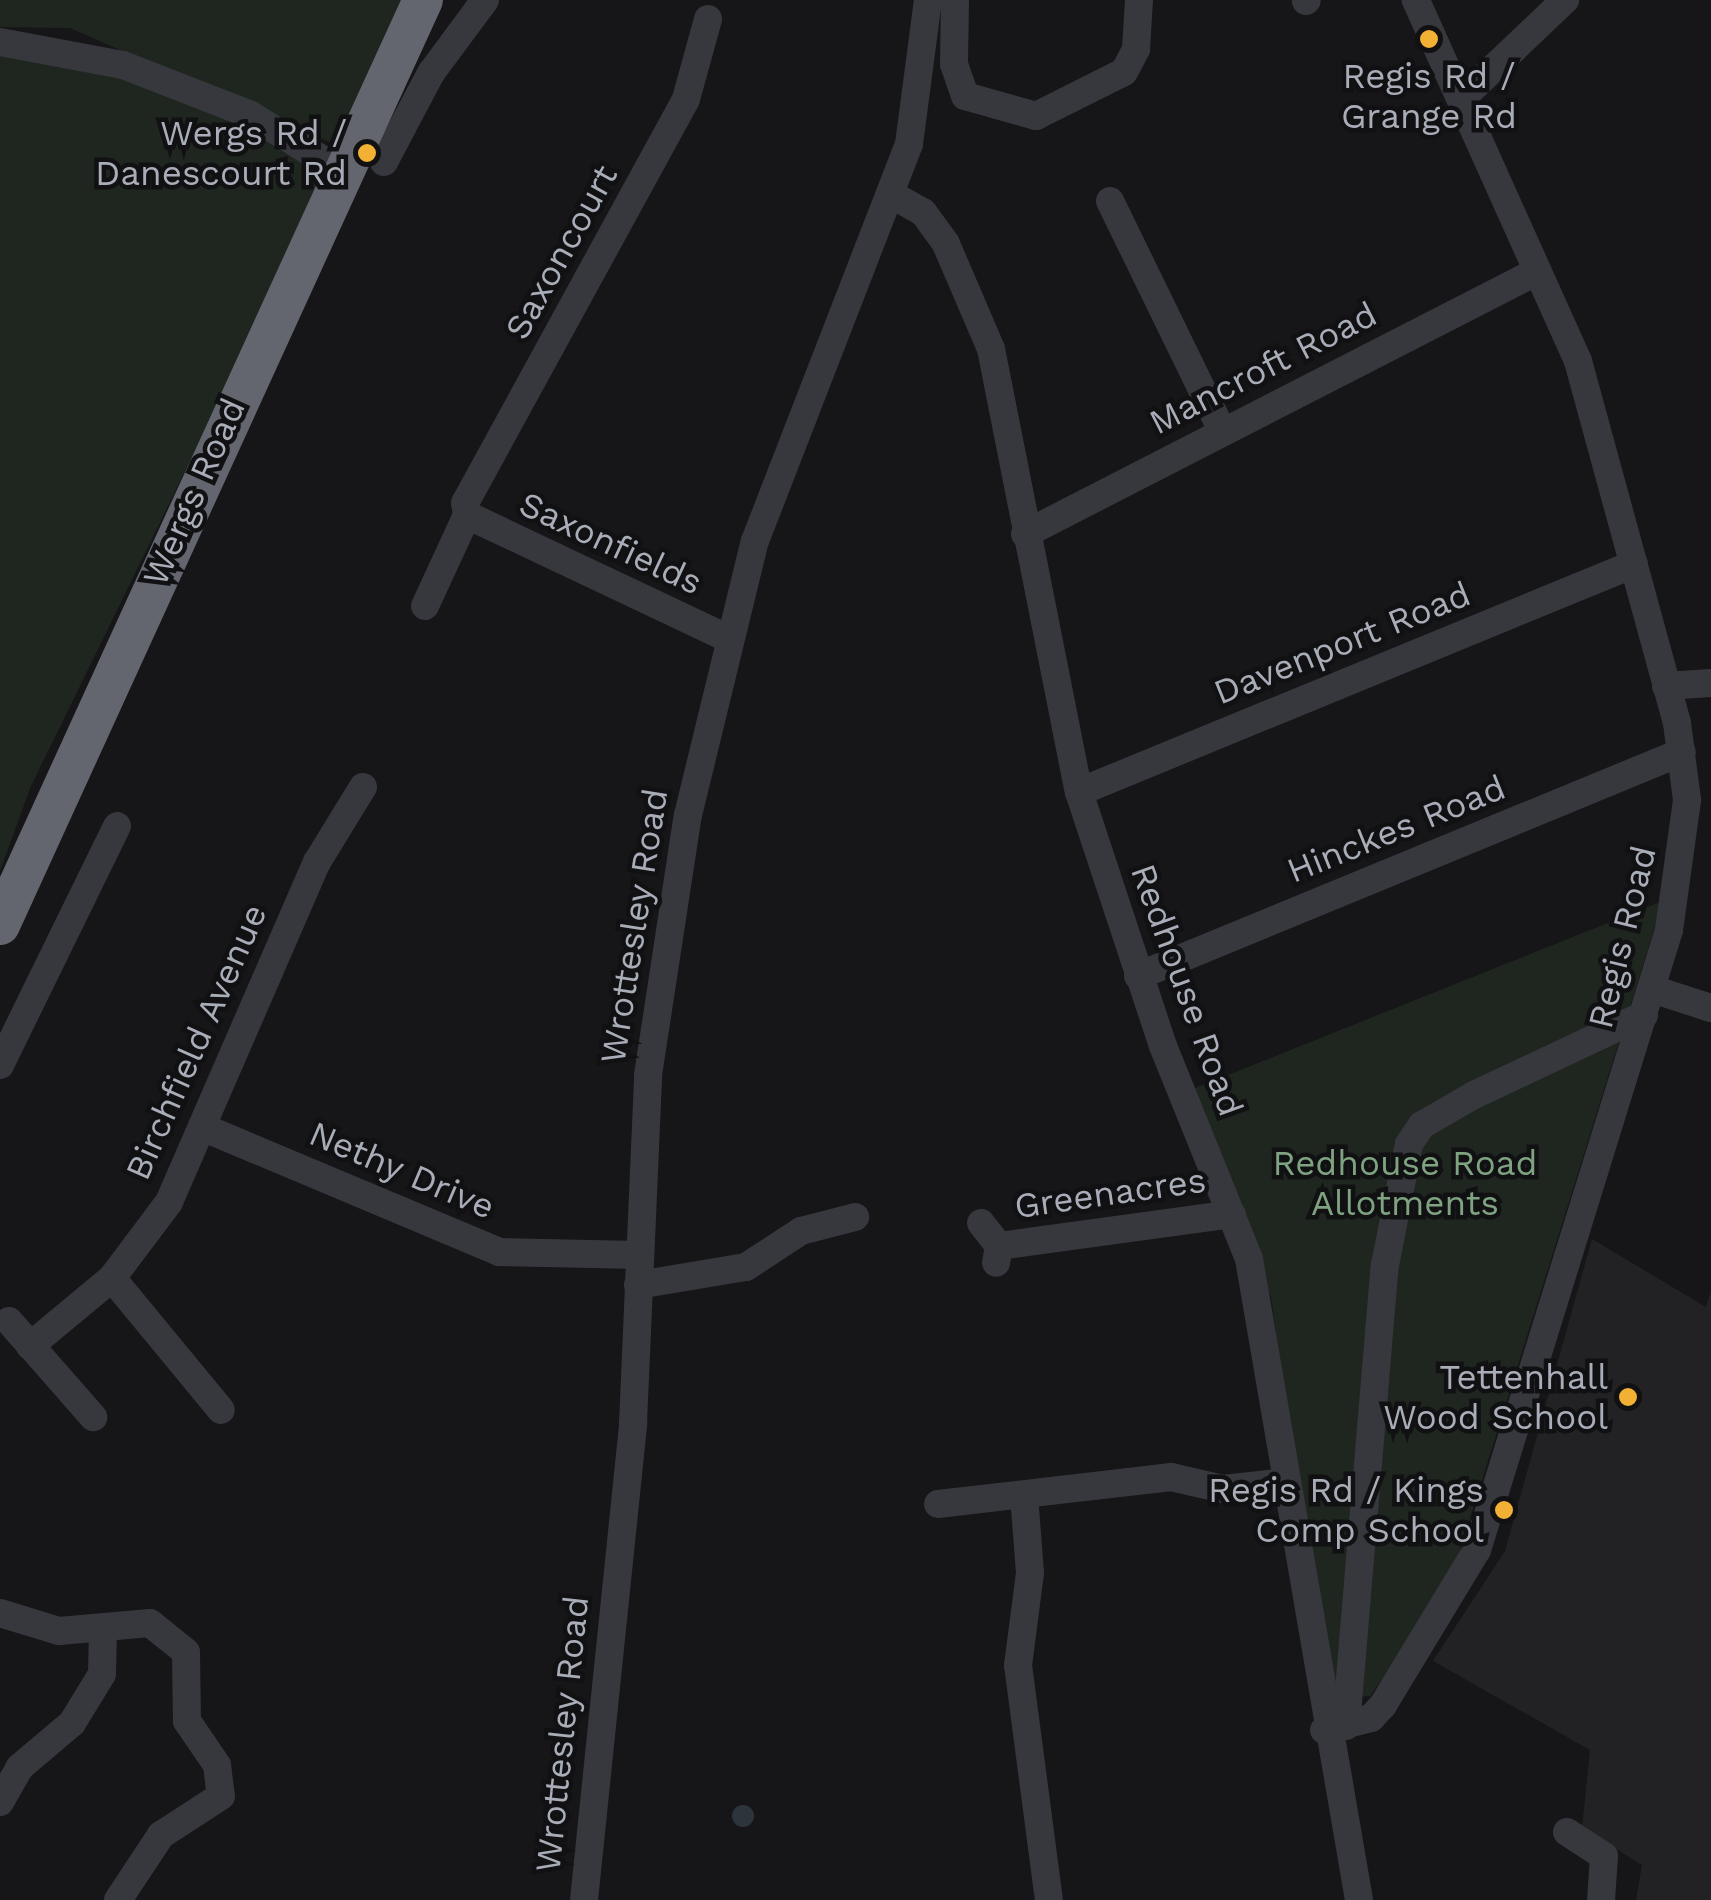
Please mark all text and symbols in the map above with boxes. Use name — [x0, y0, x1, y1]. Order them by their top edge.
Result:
marker: Regis Rd / Grange Rd — [1418, 28, 1440, 50]
place label: Regis Rd / Grange Rd — [1341, 55, 1517, 137]
place label: Wergs Rd / Danescourt Rd — [95, 112, 347, 194]
marker: Wergs Rd / Danescourt Rd — [356, 142, 378, 164]
street label: Saxoncourt — [496, 158, 626, 346]
street label: Mancroft Road — [1142, 293, 1384, 443]
street label: Wergs Road — [134, 392, 254, 592]
street label: Saxonfields — [513, 482, 709, 604]
street label: Davenport Road — [1208, 572, 1476, 714]
street label: Hinckes Road — [1281, 766, 1511, 892]
street label: Wrottesley Road — [591, 785, 677, 1067]
street label: Regis Road — [1579, 841, 1665, 1033]
street label: Redhouse Road — [1122, 858, 1252, 1122]
street label: Birchfield Avenue — [116, 897, 276, 1187]
street label: Nethy Drive — [303, 1112, 501, 1228]
park label: Redhouse Road Allotments — [1272, 1142, 1538, 1224]
street label: Greenacres — [1012, 1159, 1208, 1227]
place label: Tettenhall Wood School — [1383, 1356, 1608, 1438]
marker: Tettenhall Wood School — [1617, 1386, 1639, 1408]
place label: Regis Rd / Kings Comp School — [1208, 1469, 1484, 1551]
marker: Regis Rd / Kings Comp School — [1493, 1499, 1515, 1521]
street label: Wrottesley Road — [527, 1593, 597, 1875]

